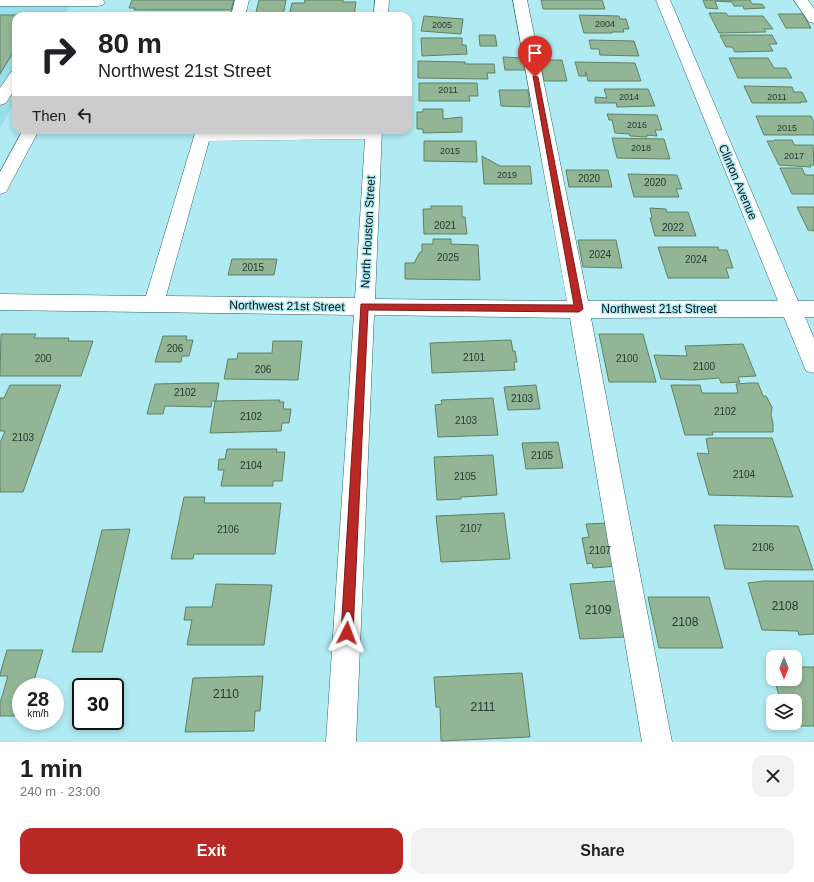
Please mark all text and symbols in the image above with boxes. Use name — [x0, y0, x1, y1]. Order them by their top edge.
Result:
house number: 2004 — [595, 19, 615, 29]
house number: 2005 — [432, 20, 452, 30]
icon: right — [32, 28, 84, 80]
text: 80 m — [98, 28, 162, 59]
pin — [518, 36, 552, 77]
icon: arrive — [524, 42, 546, 64]
text: Northwest 21st Street — [98, 61, 271, 81]
house number: 2011 — [438, 85, 458, 95]
house number: 2014 — [619, 92, 639, 102]
house number: 2011 — [767, 92, 787, 102]
icon: left — [74, 104, 96, 126]
text: Then — [32, 107, 66, 124]
house number: 2016 — [627, 120, 647, 130]
house number: 2015 — [777, 123, 797, 133]
street label: Clinton Avenue — [716, 142, 760, 222]
house number: 2018 — [631, 143, 651, 153]
house number: 2015 — [440, 146, 460, 156]
house number: 2017 — [784, 151, 804, 161]
house number: 2019 — [497, 170, 517, 180]
house number: 2020 — [578, 173, 601, 184]
street label: North Houston Street — [358, 175, 378, 289]
house number: 2020 — [644, 177, 667, 188]
house number: 2021 — [434, 220, 457, 231]
house number: 2022 — [662, 222, 685, 233]
house number: 2024 — [589, 249, 612, 260]
house number: 2025 — [437, 252, 460, 263]
house number: 2024 — [685, 254, 708, 265]
house number: 2015 — [242, 262, 265, 273]
street label: Northwest 21st Street — [229, 298, 345, 314]
street label: Northwest 21st Street — [601, 302, 717, 316]
house number: 206 — [167, 343, 184, 354]
house number: 2101 — [463, 352, 486, 363]
house number: 200 — [35, 353, 52, 364]
house number: 2100 — [616, 353, 639, 364]
house number: 2100 — [693, 361, 716, 372]
house number: 206 — [255, 364, 272, 375]
house number: 2102 — [174, 387, 197, 398]
house number: 2103 — [511, 393, 534, 404]
house number: 2102 — [714, 406, 737, 417]
house number: 2102 — [240, 411, 263, 422]
house number: 2103 — [455, 415, 478, 426]
house number: 2103 — [12, 432, 35, 443]
house number: 2105 — [531, 450, 554, 461]
house number: 2104 — [240, 460, 263, 471]
house number: 2104 — [733, 469, 756, 480]
house number: 2105 — [454, 471, 477, 482]
house number: 2107 — [460, 523, 483, 534]
house number: 2106 — [217, 524, 240, 535]
house number: 2106 — [752, 542, 775, 553]
house number: 2107 — [589, 545, 612, 556]
house number: 2108 — [772, 599, 799, 613]
house number: 2109 — [585, 603, 612, 617]
position arrow — [326, 612, 368, 654]
house number: 2108 — [672, 615, 699, 629]
north arrow — [766, 650, 802, 686]
map controls — [766, 650, 802, 730]
speed limit sign: 30 — [72, 678, 124, 730]
house number: 2110 — [213, 687, 239, 701]
text: 28 — [27, 688, 49, 710]
button: layers — [766, 694, 802, 730]
house number: 2111 — [471, 700, 496, 714]
text: km/h — [27, 708, 49, 719]
text: 1 min — [20, 755, 83, 782]
button: close — [752, 755, 794, 797]
text: 240 m · 23:00 — [20, 784, 100, 799]
button: Exit — [20, 828, 403, 874]
button: Share — [411, 828, 794, 874]

